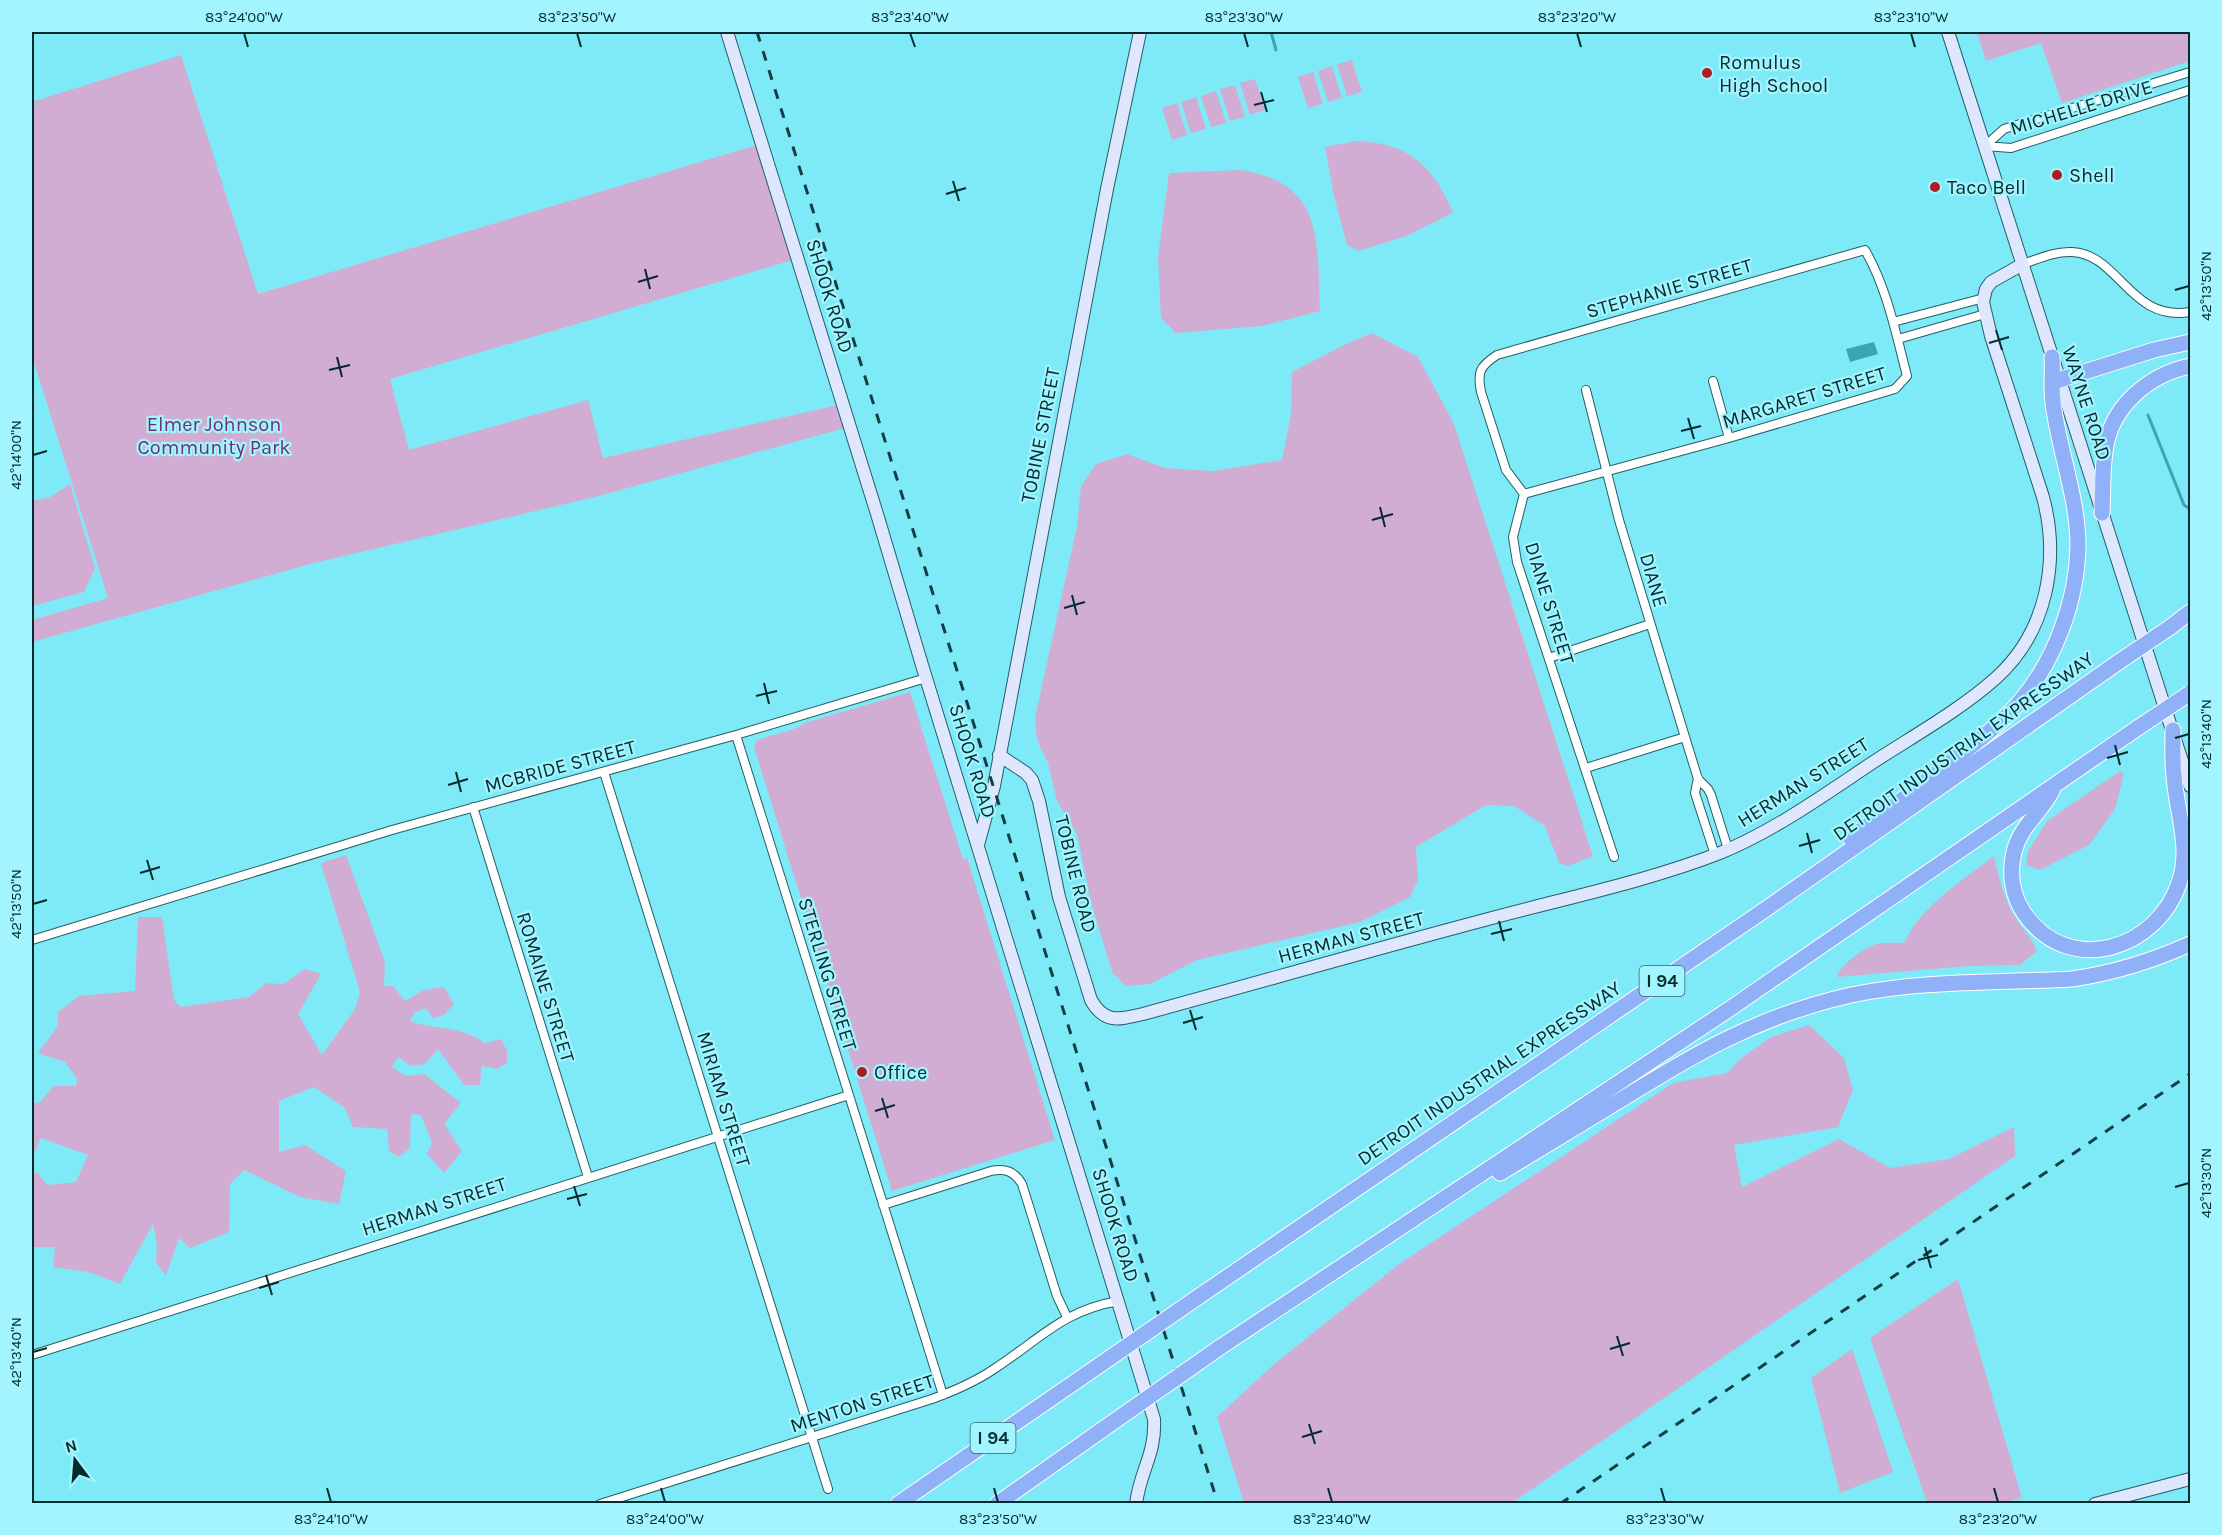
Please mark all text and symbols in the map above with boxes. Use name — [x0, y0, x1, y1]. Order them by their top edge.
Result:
text: 83°24'00"W — [205, 8, 284, 26]
text: 83°23'50"W — [538, 8, 617, 26]
text: 83°23'40"W — [871, 8, 950, 26]
text: 83°23'30"W — [1205, 8, 1284, 26]
text: 83°23'20"W — [1538, 8, 1617, 26]
text: 83°23'10"W — [1874, 8, 1949, 26]
place label: Romulus High School — [1719, 51, 1828, 97]
marker: Romulus High School — [1700, 66, 1714, 80]
street label: MICHELLE DRIVE — [2007, 75, 2155, 140]
place label: Shell — [2069, 164, 2115, 187]
marker: Shell — [2050, 168, 2064, 182]
place label: Taco Bell — [1947, 176, 2026, 199]
marker: Taco Bell — [1928, 180, 1942, 194]
street label: SHOOK ROAD — [801, 236, 858, 356]
text: 42°13'50"N — [2197, 251, 2215, 321]
street label: STEPHANIE STREET — [1584, 254, 1755, 323]
street label: WAYNE ROAD — [2057, 343, 2116, 463]
street label: MARGARET STREET — [1719, 362, 1889, 433]
street label: TOBINE STREET — [1016, 365, 1065, 505]
park label: Elmer Johnson Community Park — [138, 413, 290, 459]
text: 42°14'00"N — [7, 420, 25, 490]
street label: DIANE STREET — [1520, 539, 1579, 667]
street label: DIANE — [1635, 550, 1672, 610]
street label: DETROIT INDUSTRIAL EXPRESSWAY — [1828, 647, 2098, 846]
text: 42°13'40"N — [2197, 699, 2215, 769]
street label: SHOOK ROAD — [944, 701, 1001, 821]
street label: HERMAN STREET — [1733, 733, 1873, 832]
street label: MCBRIDE STREET — [482, 735, 638, 798]
street label: TOBINE ROAD — [1050, 813, 1101, 935]
text: 42°13'50"N — [7, 869, 25, 939]
street label: STERLING STREET — [793, 895, 862, 1053]
street label: HERMAN STREET — [1275, 907, 1427, 968]
street label: ROMAINE STREET — [512, 909, 579, 1065]
road number: I 94 — [1640, 966, 1684, 996]
street label: DETROIT INDUSTRIAL EXPRESSWAY — [1353, 976, 1625, 1170]
street label: MIRIAM STREET — [692, 1029, 755, 1170]
place label: Office — [874, 1061, 927, 1084]
marker: Office — [855, 1065, 869, 1079]
text: 42°13'30"N — [2197, 1148, 2215, 1218]
street label: SHOOK ROAD — [1087, 1165, 1144, 1285]
street label: HERMAN STREET — [359, 1172, 509, 1241]
text: 42°13'40"N — [7, 1317, 25, 1387]
street label: MENTON STREET — [787, 1369, 937, 1438]
road number: I 94 — [970, 1423, 1016, 1453]
north arrow — [45, 1430, 105, 1490]
text: N — [63, 1435, 79, 1457]
text: 83°24'10"W — [294, 1510, 369, 1528]
text: 83°24'00"W — [626, 1510, 705, 1528]
text: 83°23'50"W — [959, 1510, 1038, 1528]
text: 83°23'40"W — [1293, 1510, 1372, 1528]
text: 83°23'30"W — [1626, 1510, 1705, 1528]
text: 83°23'20"W — [1959, 1510, 2038, 1528]

